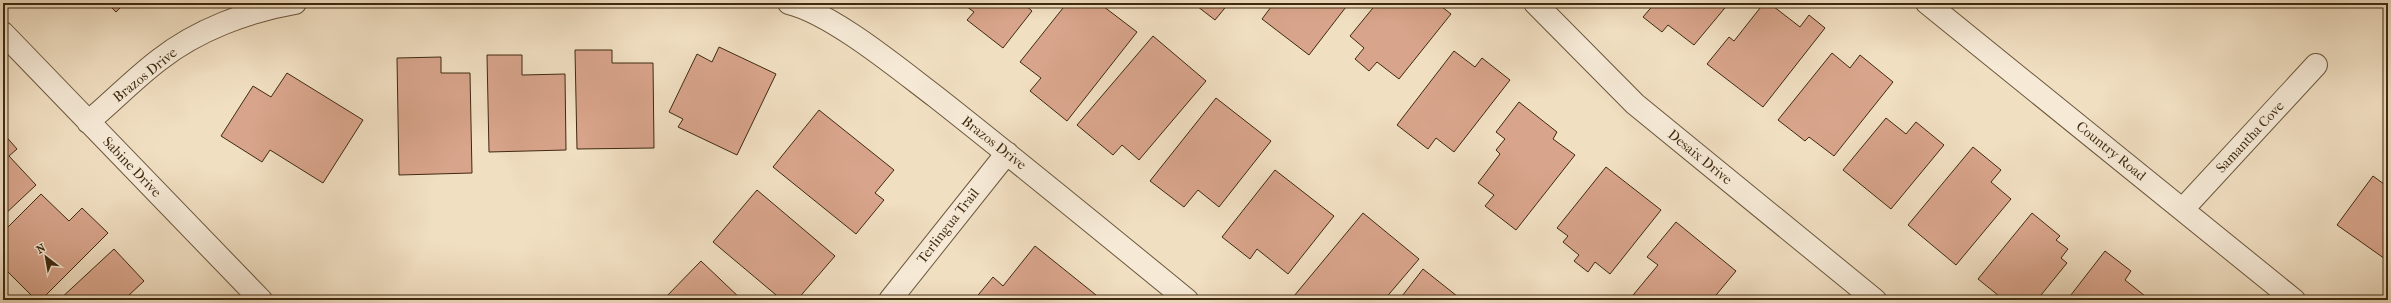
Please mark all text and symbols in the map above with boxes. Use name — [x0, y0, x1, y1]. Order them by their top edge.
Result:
street label: Brazos Drive — [110, 44, 180, 106]
street label: Samantha Cove — [2212, 97, 2288, 176]
street label: Brazos Drive — [958, 113, 1030, 174]
street label: Country Road — [2073, 118, 2150, 185]
street label: Desaix Drive — [1664, 126, 1736, 188]
street label: Sabine Drive — [99, 133, 165, 201]
street label: Terlingua Trail — [913, 185, 983, 267]
north arrow — [26, 237, 66, 277]
text: N — [34, 241, 49, 257]

